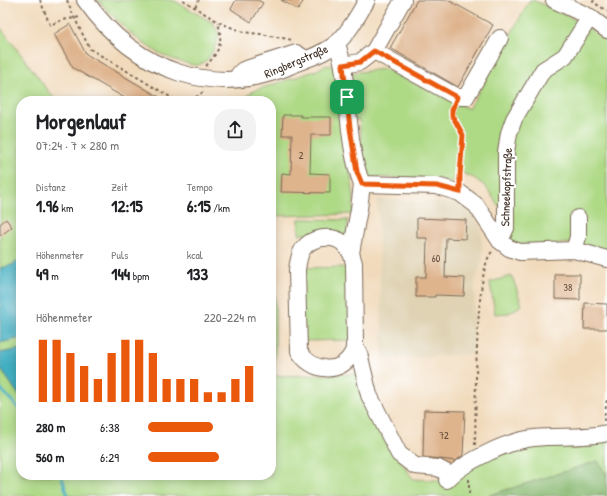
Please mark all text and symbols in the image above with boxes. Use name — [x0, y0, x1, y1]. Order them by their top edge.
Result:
street label: Ringbergstraße — [261, 40, 331, 82]
pin — [330, 80, 364, 114]
icon: arrive — [336, 86, 358, 108]
text: Morgenlauf — [36, 106, 126, 136]
button: share — [214, 109, 256, 151]
text: 07:24 · 7 × 280 m — [36, 136, 119, 154]
street label: Schneekopfstraße — [496, 147, 516, 227]
house number: 2 — [299, 149, 304, 162]
text: Distanz — [36, 180, 66, 194]
text: Zeit — [111, 180, 128, 194]
text: Tempo — [187, 180, 213, 194]
text: 1.96 — [36, 194, 59, 217]
text: 12:15 — [111, 194, 143, 217]
text: 6:15 — [187, 194, 211, 217]
text: km — [59, 201, 73, 215]
text: /km — [211, 201, 230, 215]
text: Höhenmeter — [36, 248, 84, 262]
text: Puls — [111, 248, 128, 262]
text: kcal — [187, 248, 203, 262]
house number: 60 — [432, 252, 441, 265]
text: 49 — [36, 262, 49, 285]
text: 144 — [111, 262, 130, 285]
text: 133 — [187, 262, 208, 285]
text: m — [49, 269, 59, 283]
text: bpm — [130, 269, 150, 283]
house number: 38 — [564, 281, 572, 294]
text: Höhenmeter — [36, 308, 93, 326]
text: 220–224 m — [204, 308, 256, 326]
text: 280 m — [36, 418, 65, 436]
text: 6:38 — [100, 418, 120, 436]
house number: 72 — [439, 429, 449, 442]
text: 560 m — [36, 448, 64, 466]
text: 6:29 — [100, 448, 119, 466]

